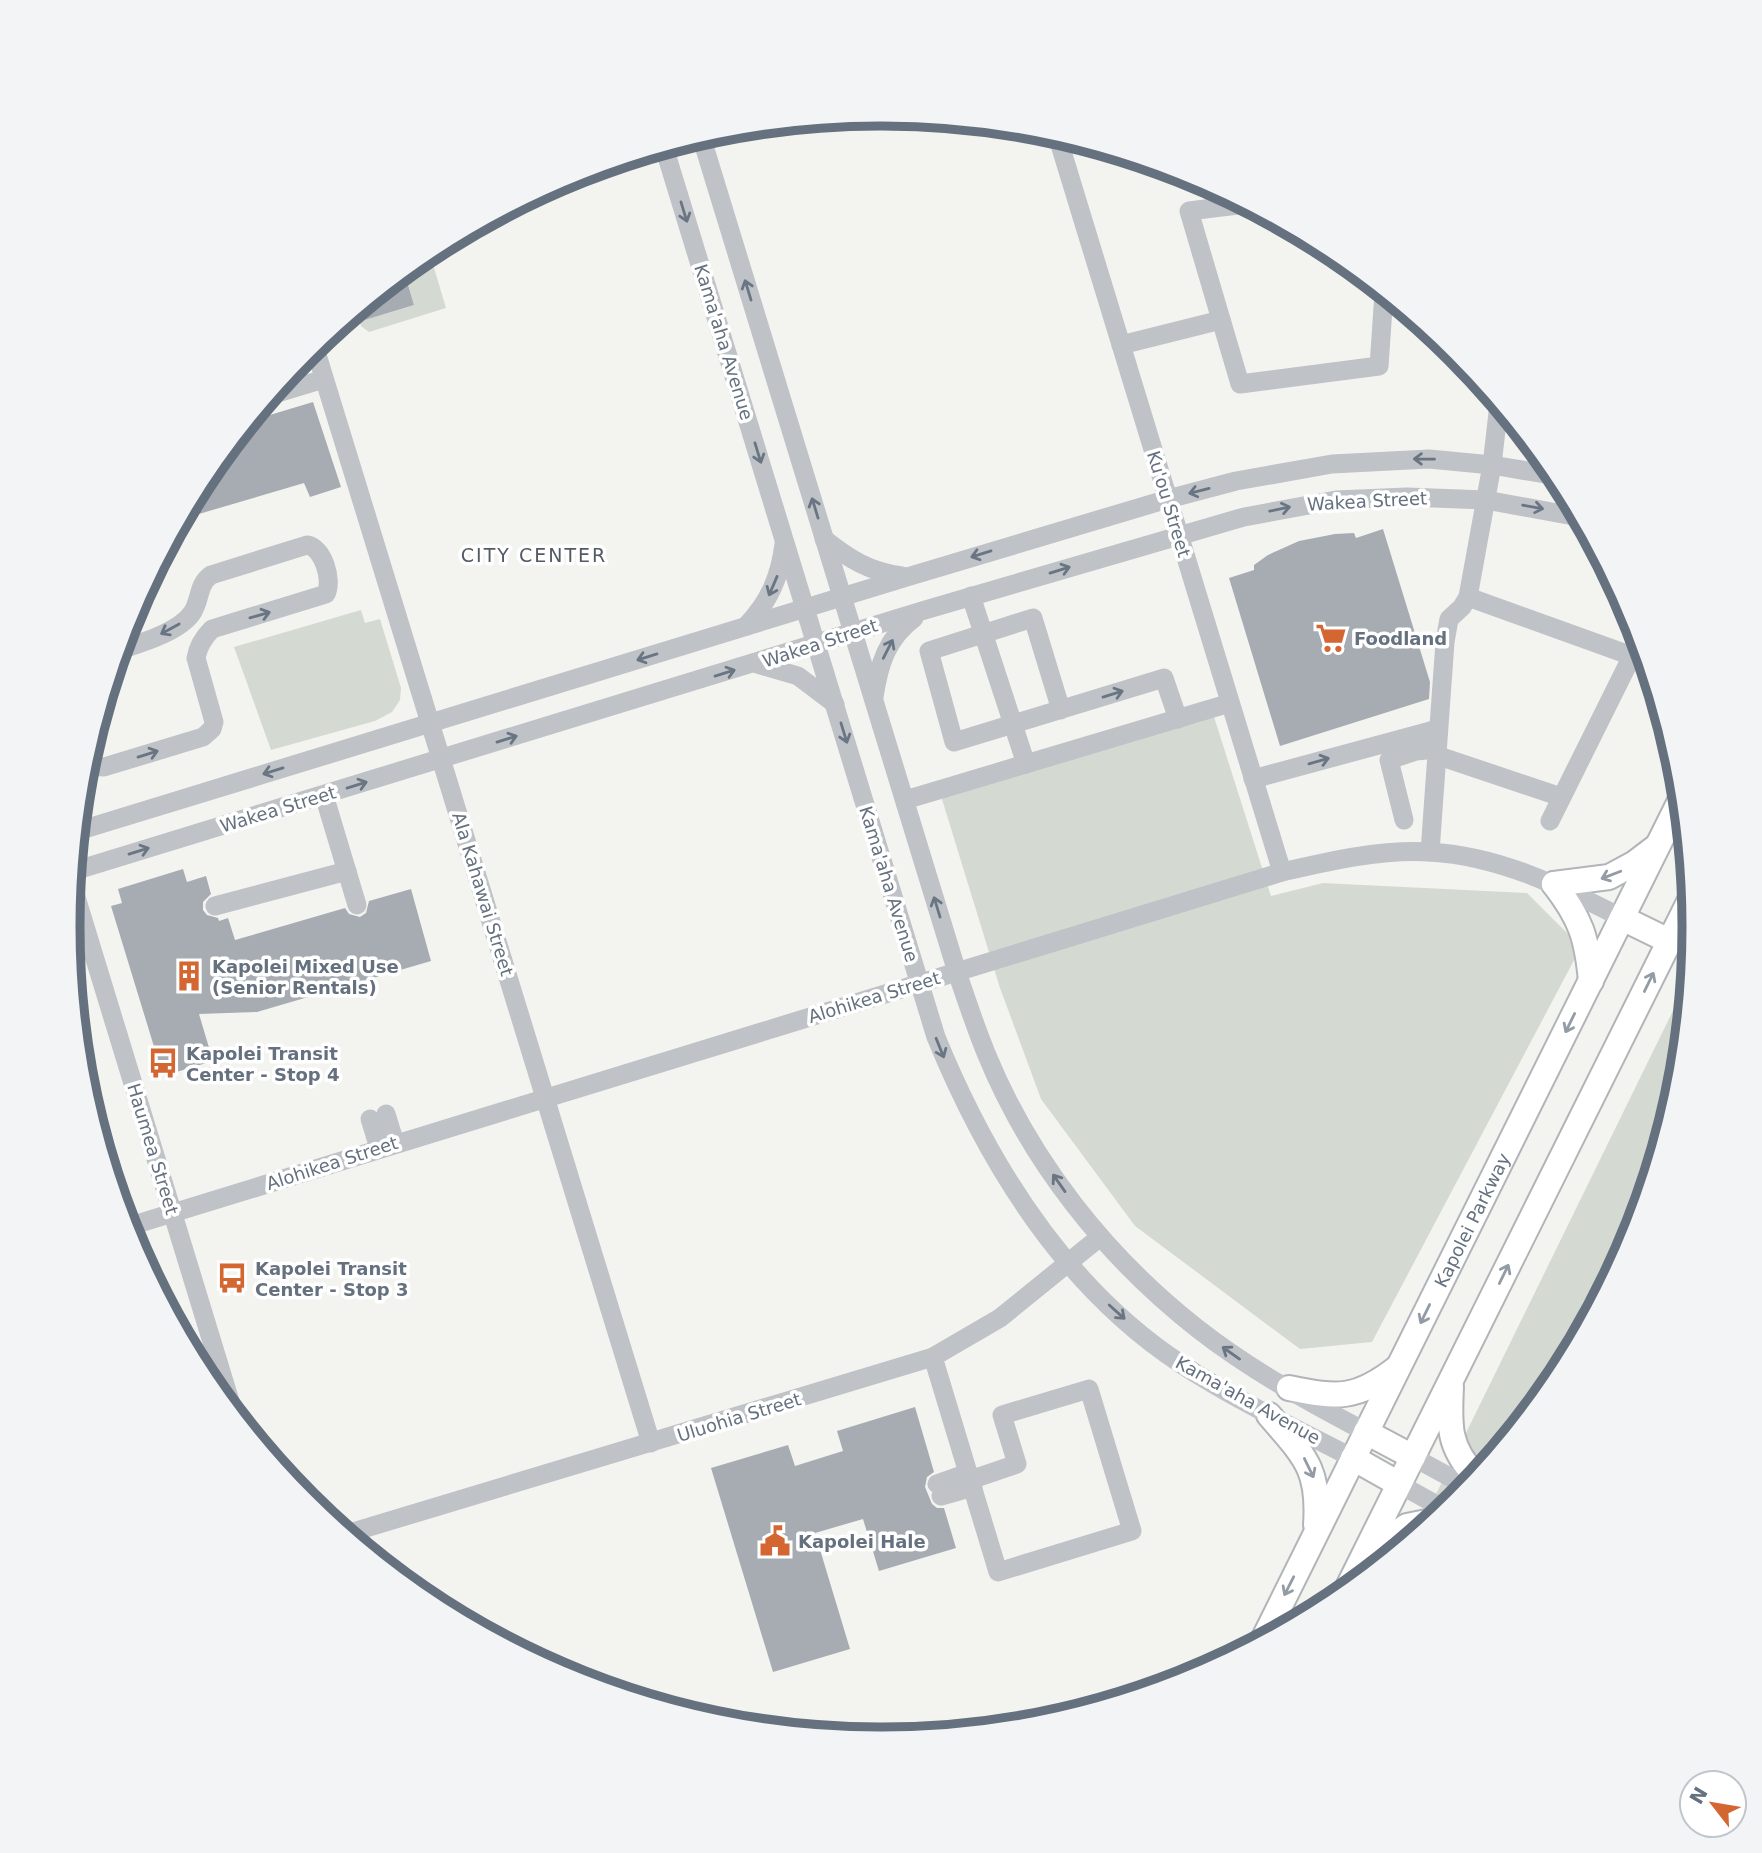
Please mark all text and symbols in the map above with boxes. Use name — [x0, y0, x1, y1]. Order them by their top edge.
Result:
one-way arrow — [678, 201, 691, 223]
street label: Kama'aha Avenue — [690, 261, 758, 423]
one-way arrow — [741, 279, 754, 301]
one-way arrow — [753, 442, 765, 464]
street label: Ku'ou Street — [1143, 448, 1195, 560]
one-way arrow — [1413, 453, 1436, 466]
one-way arrow — [1189, 485, 1211, 498]
street label: Wakea Street — [1307, 487, 1427, 515]
one-way arrow — [807, 497, 820, 519]
one-way arrow — [1521, 501, 1543, 515]
one-way arrow — [1268, 502, 1291, 516]
district label: CITY CENTER — [461, 544, 607, 566]
one-way arrow — [970, 549, 992, 562]
one-way arrow — [1049, 562, 1071, 575]
one-way arrow — [766, 575, 779, 596]
one-way arrow — [249, 608, 271, 621]
street label: Wakea Street — [760, 614, 880, 672]
supermarket icon: Foodland — [1314, 621, 1348, 655]
one-way arrow — [160, 623, 181, 636]
place label: Foodland — [1354, 628, 1447, 649]
one-way arrow — [881, 639, 895, 660]
one-way arrow — [636, 651, 658, 664]
one-way arrow — [714, 665, 736, 678]
one-way arrow — [1101, 687, 1123, 699]
one-way arrow — [838, 721, 851, 743]
one-way arrow — [496, 731, 518, 744]
one-way arrow — [137, 746, 159, 759]
one-way arrow — [1307, 754, 1330, 767]
one-way arrow — [262, 766, 284, 779]
one-way arrow — [345, 778, 367, 790]
street label: Wakea Street — [218, 781, 338, 837]
street label: Kama'aha Avenue — [855, 803, 923, 965]
street label: Ala Kahawai Street — [448, 810, 518, 978]
one-way arrow — [128, 844, 150, 857]
one-way arrow — [1601, 869, 1622, 882]
one-way arrow — [930, 896, 943, 918]
place label: Kapolei Mixed Use (Senior Rentals) — [212, 956, 399, 998]
building icon: Kapolei Mixed Use (Senior Rentals) — [172, 959, 206, 993]
street label: Alohikea Street — [805, 967, 943, 1027]
one-way arrow — [1642, 972, 1656, 993]
one-way arrow — [1563, 1012, 1576, 1033]
one-way arrow — [935, 1036, 948, 1058]
place label: Kapolei Transit Center - Stop 4 — [186, 1043, 340, 1085]
bus stop icon: Kapolei Transit Center - Stop 4 — [146, 1046, 180, 1080]
street label: Haumea Street — [123, 1081, 183, 1217]
street label: Alohikea Street — [264, 1132, 400, 1194]
street label: Kapolei Parkway — [1430, 1149, 1514, 1291]
one-way arrow — [1052, 1174, 1066, 1193]
place label: Kapolei Transit Center - Stop 3 — [255, 1258, 409, 1300]
bus stop icon: Kapolei Transit Center - Stop 3 — [215, 1261, 249, 1295]
one-way arrow — [1497, 1264, 1511, 1285]
one-way arrow — [1417, 1303, 1431, 1324]
one-way arrow — [1107, 1304, 1125, 1320]
one-way arrow — [1222, 1346, 1241, 1360]
street label: Kama'aha Avenue — [1172, 1352, 1324, 1448]
street label: Uluohia Street — [675, 1388, 803, 1446]
one-way arrow — [1303, 1457, 1317, 1478]
public building icon: Kapolei Hale — [758, 1524, 792, 1558]
place label: Kapolei Hale — [798, 1531, 926, 1552]
one-way arrow — [1282, 1576, 1296, 1596]
north arrow — [1678, 1769, 1748, 1839]
text: N — [1685, 1783, 1712, 1808]

